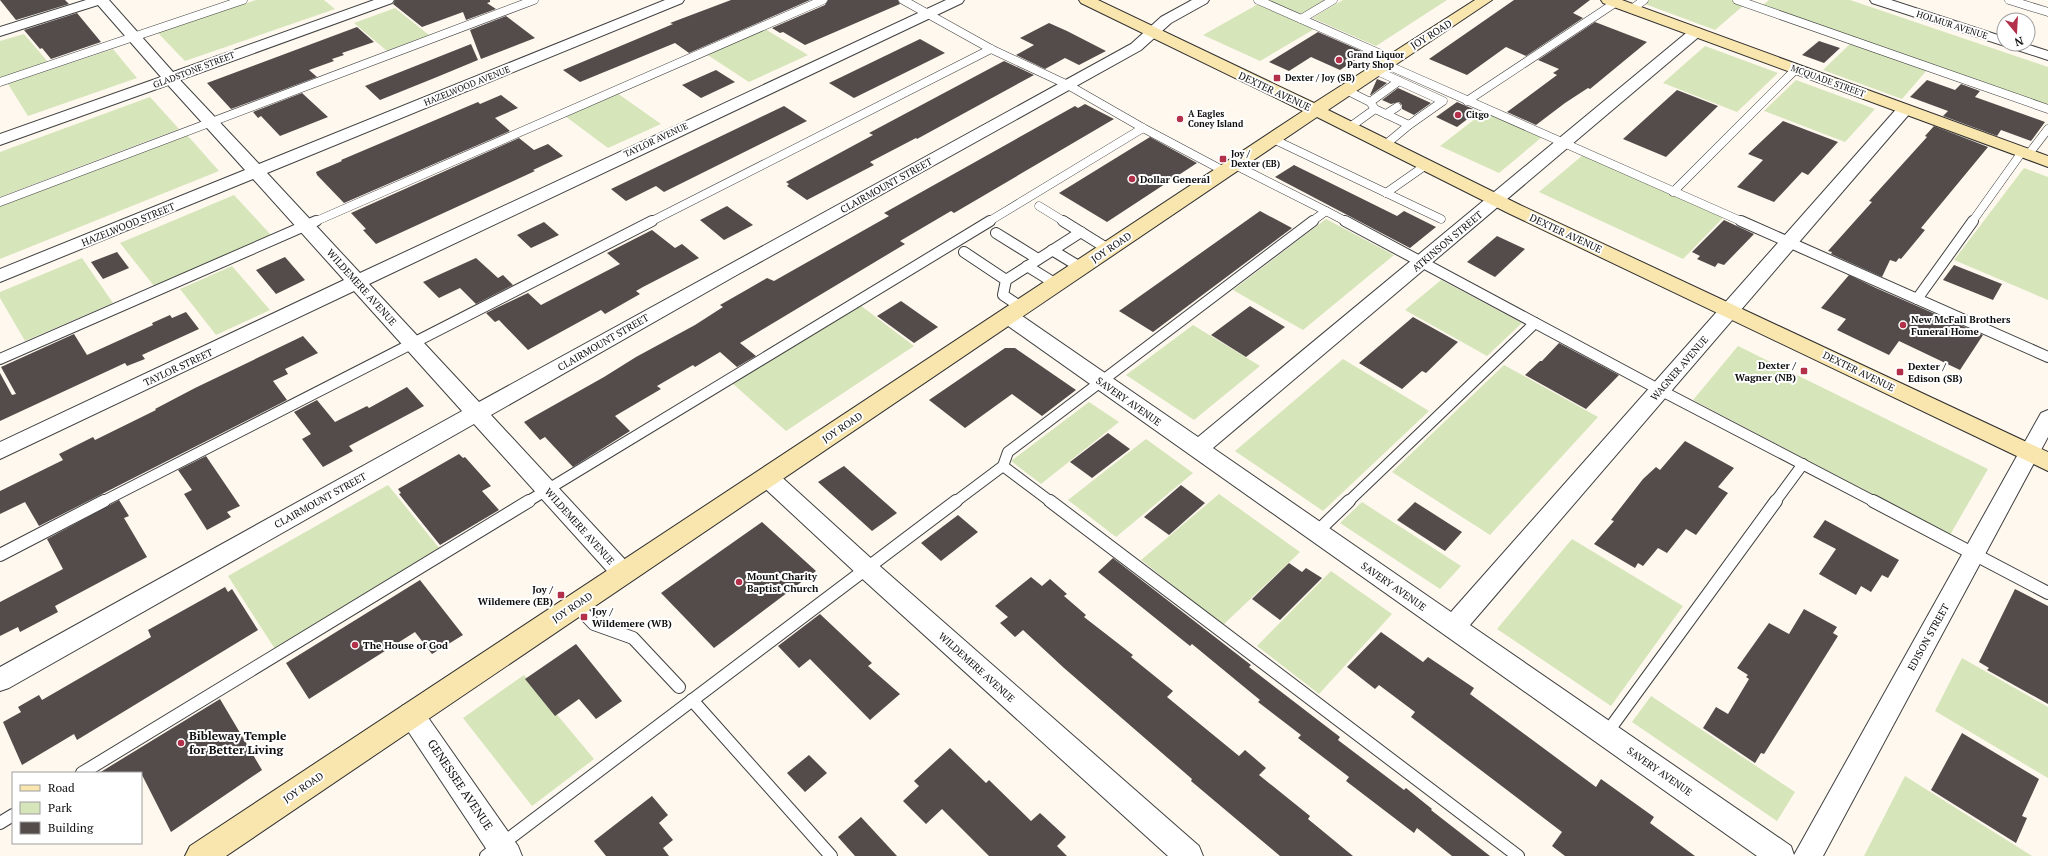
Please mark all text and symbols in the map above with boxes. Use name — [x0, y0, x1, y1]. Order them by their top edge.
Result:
street label: HOLMUR AVENUE — [1915, 8, 1989, 42]
north arrow — [1996, 12, 2036, 52]
street label: JOY ROAD — [1408, 17, 1454, 52]
text: N — [2012, 34, 2025, 50]
street label: GLADSTONE STREET — [151, 49, 237, 91]
place label: Grand Liquor Party Shop — [1347, 49, 1404, 71]
marker: Grand Liquor Party Shop — [1334, 55, 1344, 65]
street label: MCQUADE STREET — [1789, 62, 1867, 100]
street label: HAZELWOOD AVENUE — [422, 63, 512, 109]
street label: DEXTER AVENUE — [1236, 69, 1313, 114]
place label: Dexter / Joy (SB) — [1285, 72, 1355, 84]
marker: Dexter / Joy (SB) — [1272, 73, 1282, 83]
place label: A Eagles Coney Island — [1188, 108, 1244, 130]
place label: Citgo — [1466, 109, 1490, 121]
marker: Citgo — [1453, 110, 1463, 120]
marker: A Eagles Coney Island — [1175, 114, 1185, 124]
street label: TAYLOR AVENUE — [622, 120, 690, 160]
place label: Joy / Dexter (EB) — [1231, 148, 1280, 170]
marker: Joy / Dexter (EB) — [1218, 154, 1228, 164]
street label: CLAIRMOUNT STREET — [838, 155, 934, 216]
place label: Dollar General — [1140, 173, 1211, 186]
marker: Dollar General — [1127, 174, 1137, 184]
street label: HAZELWOOD STREET — [79, 200, 177, 249]
street label: ATKINSON STREET — [1410, 208, 1485, 275]
street label: DEXTER AVENUE — [1527, 211, 1604, 256]
street label: JOY ROAD — [1089, 229, 1134, 266]
street label: WILDEMERE AVENUE — [324, 246, 400, 328]
street label: CLAIRMOUNT STREET — [555, 311, 651, 374]
place label: New McFall Brothers Funeral Home — [1911, 313, 2011, 338]
marker: New McFall Brothers Funeral Home — [1898, 320, 1908, 330]
street label: WAGNER AVENUE — [1648, 333, 1711, 403]
street label: TAYLOR STREET — [141, 346, 215, 389]
street label: DEXTER AVENUE — [1821, 348, 1897, 395]
place label: Dexter / Wagner (NB) — [1735, 359, 1797, 384]
place label: Dexter / Edison (SB) — [1908, 360, 1963, 385]
marker: Dexter / Wagner (NB) — [1799, 366, 1809, 376]
marker: Dexter / Edison (SB) — [1895, 367, 1905, 377]
street label: SAVERY AVENUE — [1094, 374, 1164, 429]
street label: JOY ROAD — [820, 409, 865, 446]
street label: CLAIRMOUNT STREET — [272, 470, 368, 531]
street label: WILDEMERE AVENUE — [542, 485, 618, 567]
street label: SAVERY AVENUE — [1359, 559, 1429, 614]
place label: Mount Charity Baptist Church — [747, 570, 819, 595]
marker: Mount Charity Baptist Church — [734, 577, 744, 587]
place label: Joy / Wildemere (EB) — [478, 583, 554, 608]
street label: JOY ROAD — [550, 589, 595, 626]
marker: Joy / Wildemere (EB) — [556, 590, 566, 600]
street label: EDISON STREET — [1905, 601, 1952, 673]
place label: Joy / Wildemere (WB) — [592, 605, 672, 630]
marker: Joy / Wildemere (WB) — [579, 612, 589, 622]
street label: WILDEMERE AVENUE — [936, 630, 1018, 705]
place label: The House of God — [363, 639, 448, 652]
marker: The House of God — [350, 640, 360, 650]
place label: Bibleway Temple for Better Living — [189, 728, 287, 757]
street label: GENESSEE AVENUE — [424, 736, 496, 833]
marker: Bibleway Temple for Better Living — [176, 738, 186, 748]
street label: SAVERY AVENUE — [1625, 744, 1695, 799]
street label: JOY ROAD — [281, 769, 326, 806]
legend — [12, 772, 142, 844]
text: Road — [48, 780, 75, 795]
text: Park — [48, 800, 73, 815]
text: Building — [48, 820, 94, 835]

